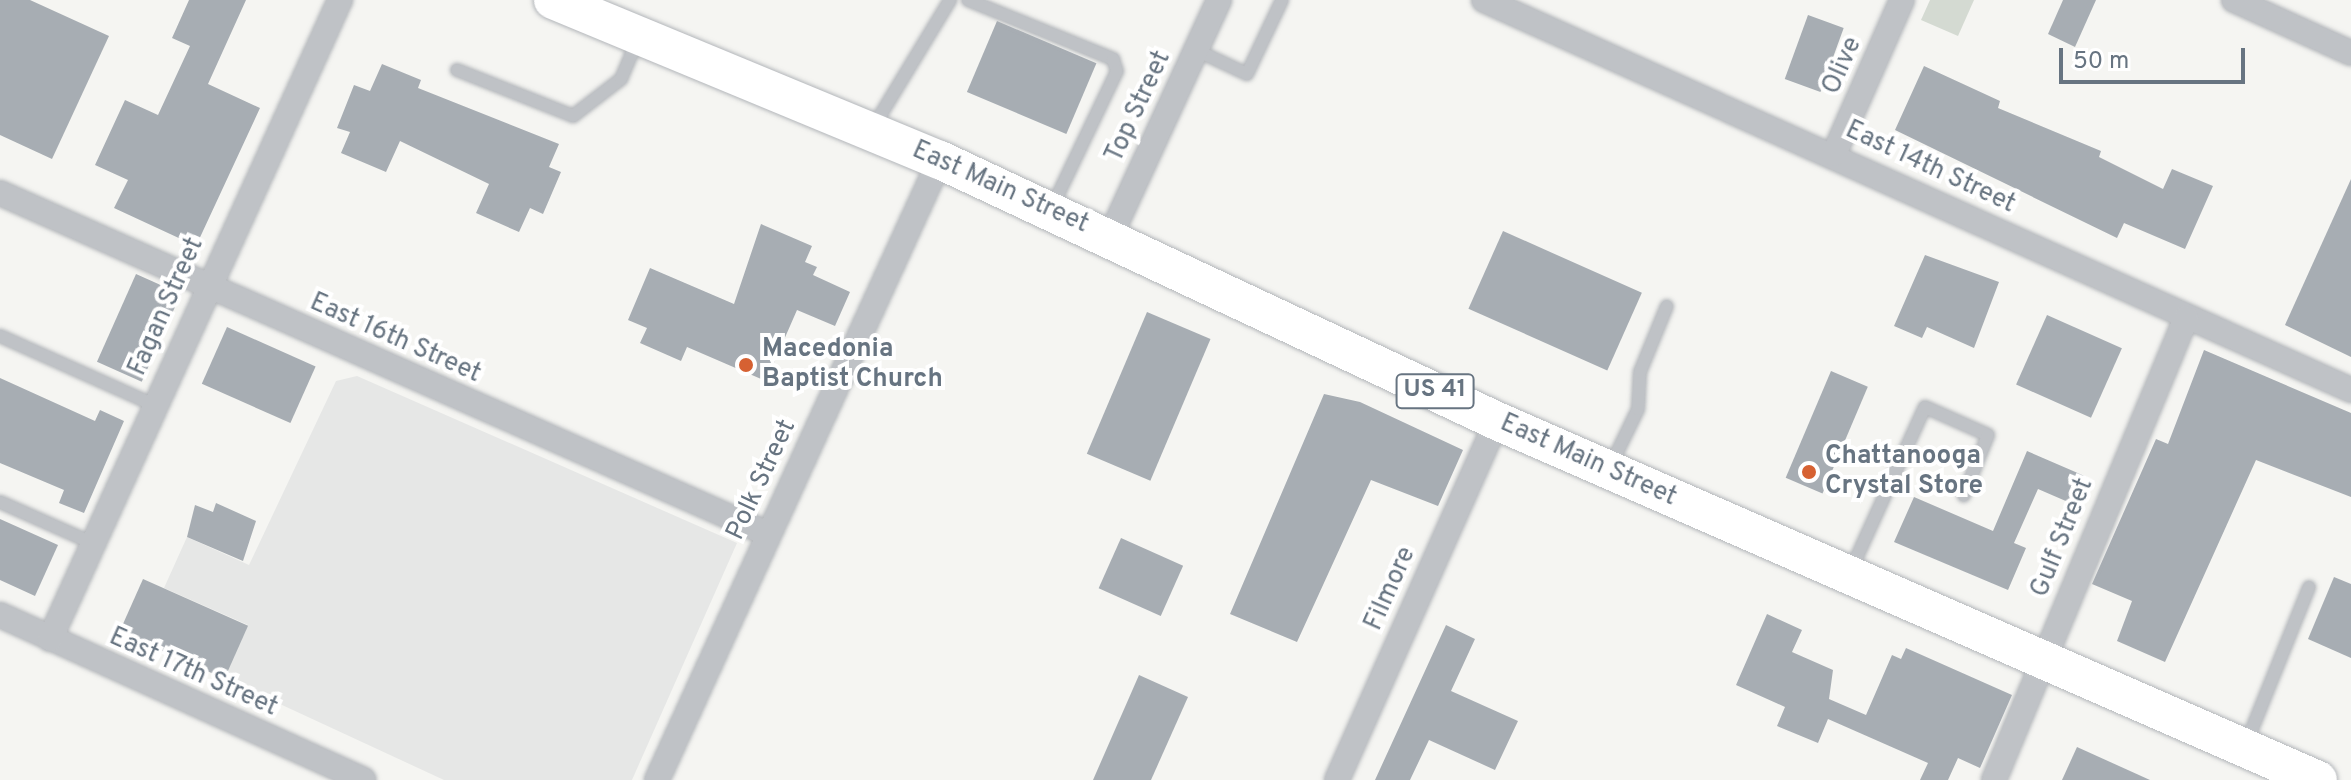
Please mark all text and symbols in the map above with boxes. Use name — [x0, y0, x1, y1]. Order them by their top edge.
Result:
street label: Olive — [1817, 32, 1869, 100]
scale bar — [2063, 32, 2249, 82]
street label: Top Street — [1100, 46, 1178, 168]
text: 50 m — [2073, 47, 2129, 77]
street label: East 14th Street — [1840, 115, 2020, 221]
street label: East Main Street — [907, 135, 1093, 241]
street label: Fagan Street — [123, 233, 211, 381]
street label: East 16th Street — [305, 287, 485, 391]
place label: Macedonia Baptist Church — [762, 334, 943, 396]
marker: Macedonia Baptist Church — [737, 356, 755, 374]
road number: US 41 — [1395, 371, 1475, 411]
street label: East Main Street — [1495, 408, 1681, 514]
street label: Polk Street — [721, 415, 803, 545]
place label: Chattanooga Crystal Store — [1825, 441, 1983, 502]
marker: Chattanooga Crystal Store — [1800, 463, 1818, 481]
street label: Gulf Street — [2025, 474, 2101, 602]
street label: Filmore — [1359, 542, 1423, 636]
street label: East 17th Street — [104, 622, 282, 724]

